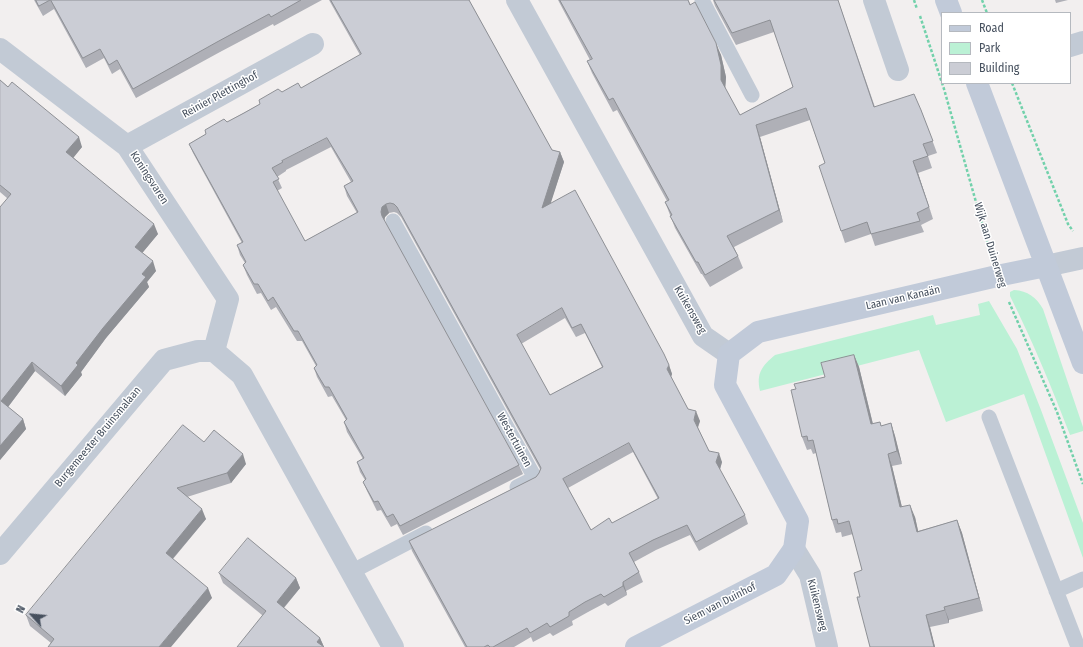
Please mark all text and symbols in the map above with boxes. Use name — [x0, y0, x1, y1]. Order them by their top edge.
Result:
legend — [941, 12, 1071, 84]
text: Road — [979, 21, 1004, 35]
text: Park — [979, 41, 1000, 55]
text: Building — [979, 61, 1019, 75]
street label: Reinier Plettinghof — [180, 69, 260, 121]
street label: Koningsvaren — [127, 149, 171, 207]
street label: Wijk aan Duinerweg — [971, 201, 1009, 289]
street label: Laan van Kanaän — [865, 283, 941, 313]
street label: Kuikensweg — [671, 284, 709, 336]
street label: Burgemeester Bruinsmalaan — [52, 384, 144, 490]
street label: Westertuinen — [494, 411, 534, 469]
street label: Kuikensweg — [804, 578, 830, 632]
street label: Siem van Duinhof — [682, 580, 758, 628]
north arrow — [12, 595, 52, 635]
text: N — [14, 603, 28, 615]

